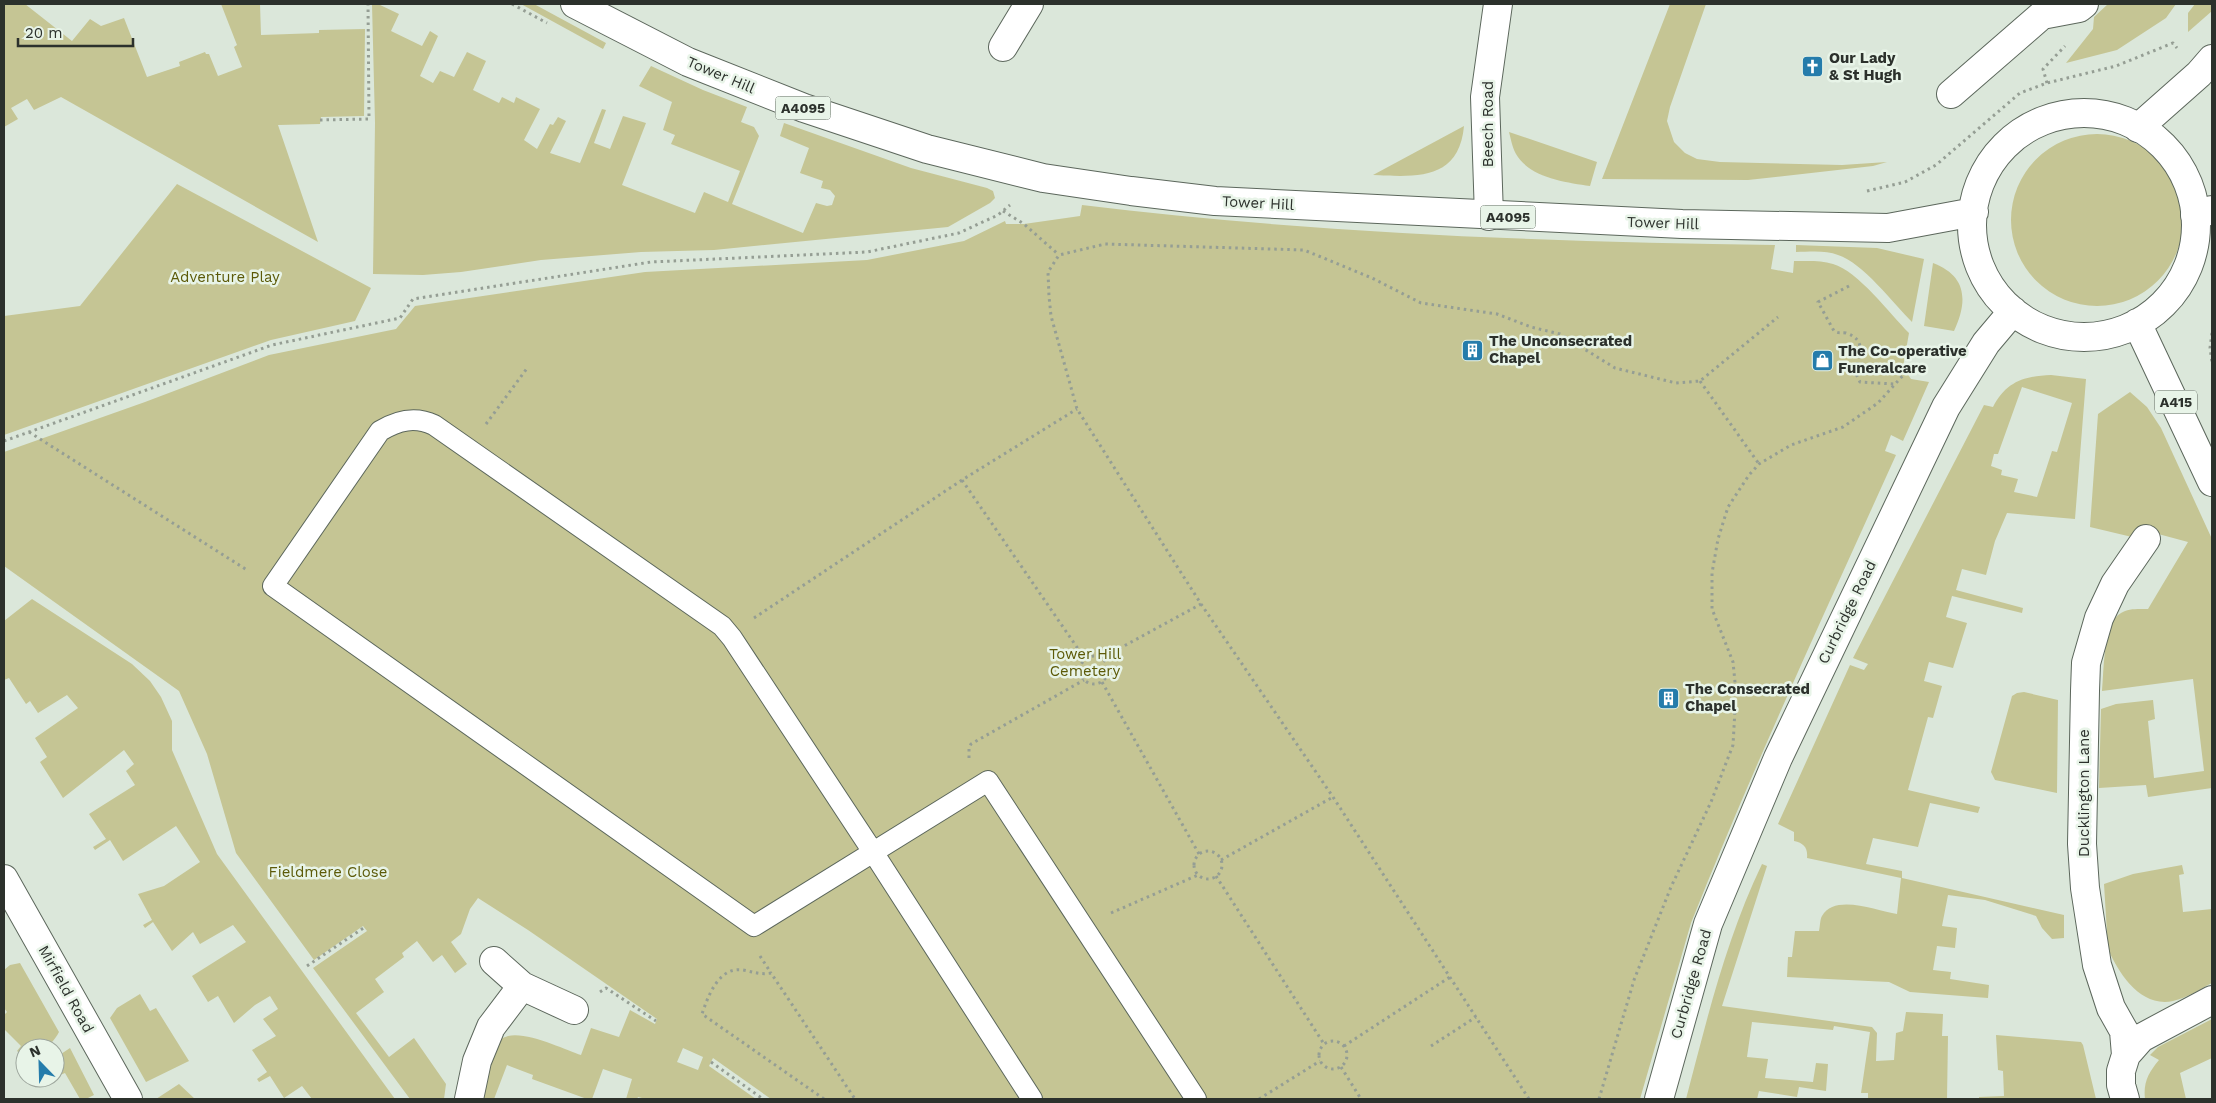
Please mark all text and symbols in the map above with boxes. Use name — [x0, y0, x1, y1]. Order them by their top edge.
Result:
scale bar — [18, 15, 132, 47]
text: 20 m — [25, 24, 63, 42]
place label: Our Lady & St Hugh — [1829, 49, 1902, 84]
street label: Tower Hill — [684, 53, 758, 98]
church icon: Our Lady & St Hugh — [1801, 55, 1825, 79]
street label: Beech Road — [1479, 81, 1497, 167]
road number: A4095 — [776, 96, 830, 120]
street label: Tower Hill — [1221, 192, 1295, 214]
road number: A4095 — [1480, 206, 1536, 228]
street label: Tower Hill — [1627, 213, 1700, 233]
park label: Adventure Play — [170, 268, 280, 286]
place label: The Unconsecrated Chapel — [1489, 332, 1632, 367]
building icon: The Unconsecrated Chapel — [1461, 338, 1485, 362]
place label: The Co-operative Funeralcare — [1838, 342, 1967, 377]
shop icon: The Co-operative Funeralcare — [1810, 348, 1834, 372]
road number: A415 — [2155, 391, 2197, 414]
street label: Curbridge Road — [1814, 557, 1880, 667]
park label: Tower Hill Cemetery — [1049, 645, 1122, 680]
place label: The Consecrated Chapel — [1685, 680, 1810, 715]
building icon: The Consecrated Chapel — [1657, 686, 1681, 710]
street label: Ducklington Lane — [2075, 729, 2093, 857]
park label: Fieldmere Close — [269, 863, 387, 881]
street label: Curbridge Road — [1667, 927, 1715, 1041]
street label: Mirfield Road — [35, 942, 97, 1036]
north arrow — [15, 1038, 65, 1088]
text: N — [27, 1042, 43, 1060]

